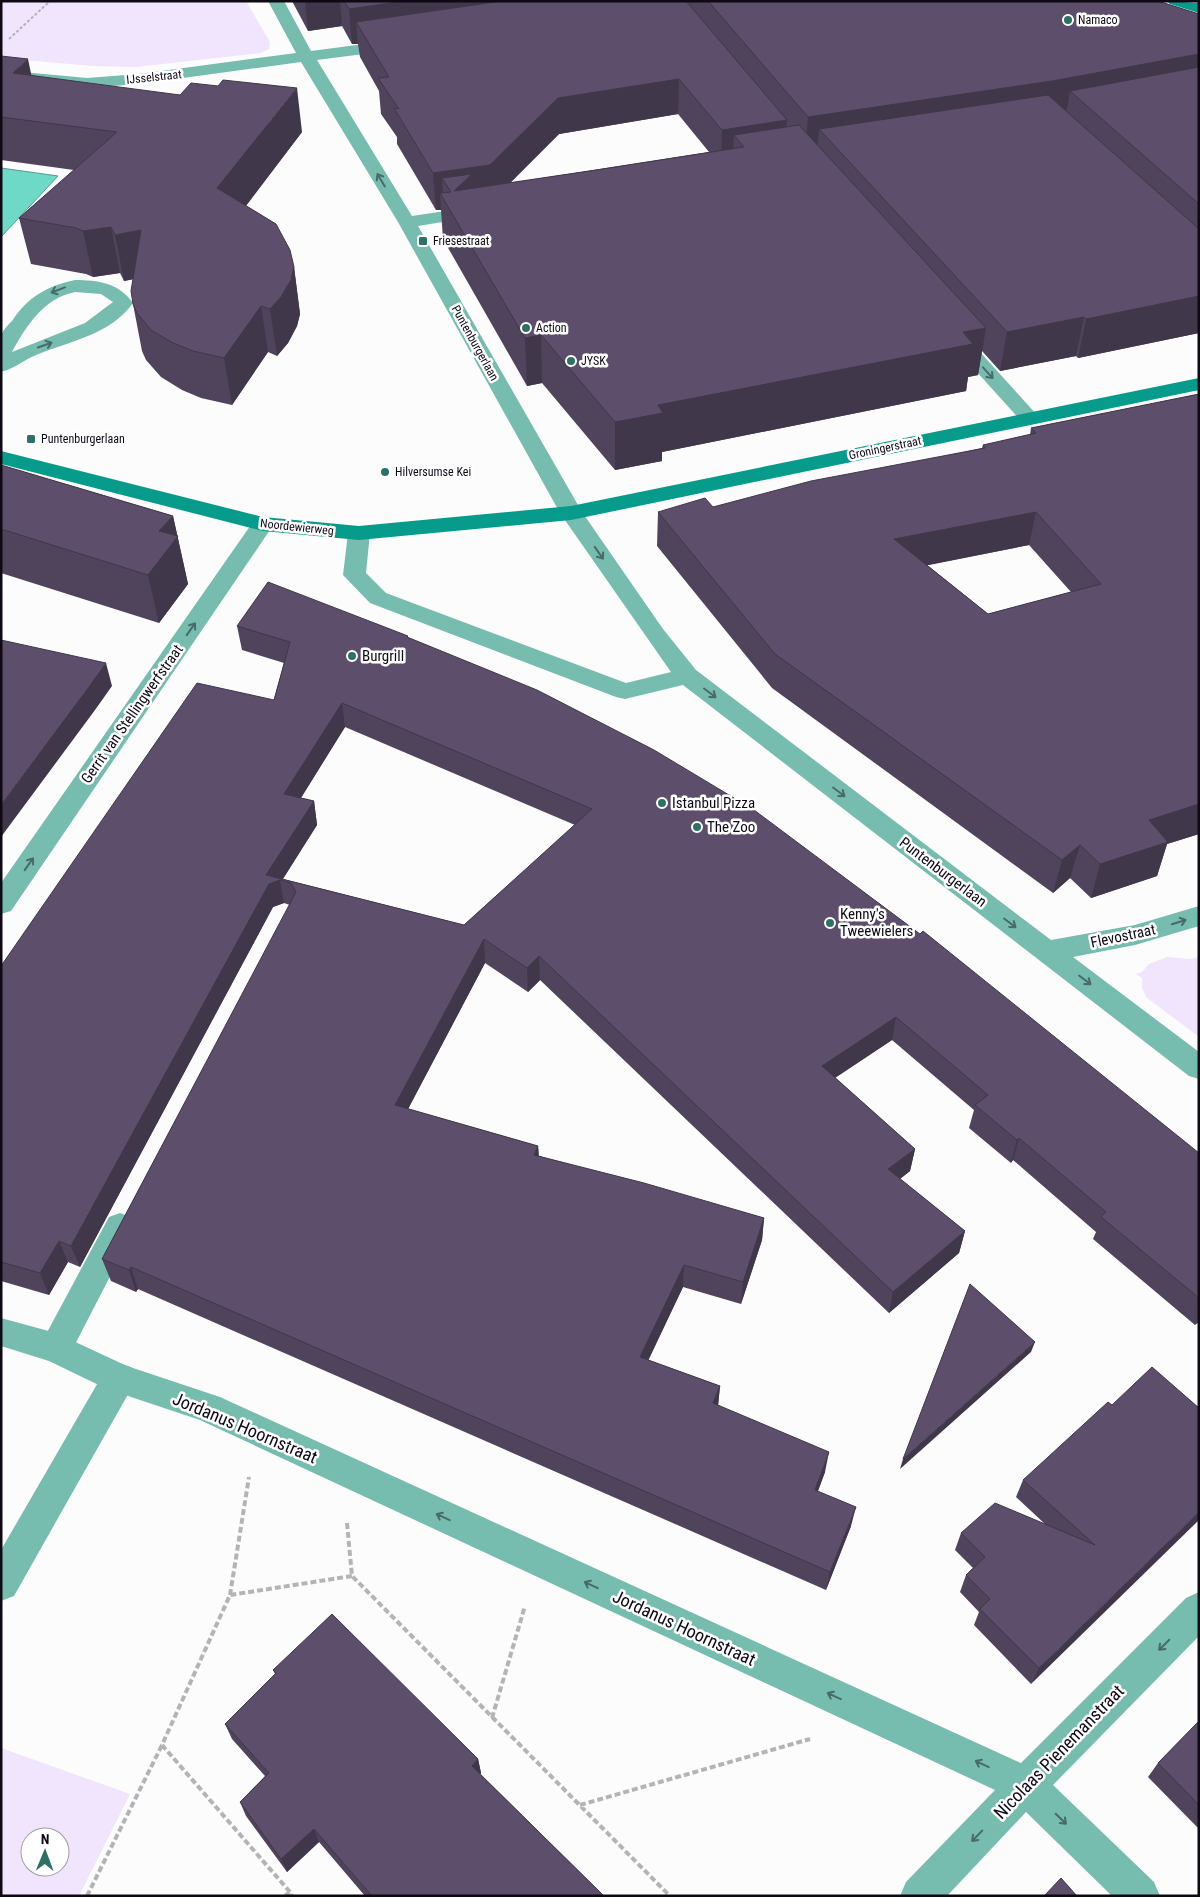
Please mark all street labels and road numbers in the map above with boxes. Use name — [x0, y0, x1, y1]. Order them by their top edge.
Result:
street label: IJsselstraat — [126, 67, 183, 87]
street label: Puntenburgerlaan — [449, 303, 502, 383]
street label: Groningerstraat — [847, 433, 923, 463]
street label: Noordewierweg — [260, 516, 335, 538]
street label: Gerrit van Stellingwerfstraat — [77, 641, 187, 787]
street label: Puntenburgerlaan — [896, 833, 990, 911]
street label: Flevostraat — [1089, 920, 1157, 952]
street label: Jordanus Hoornstraat — [170, 1388, 321, 1467]
street label: Jordanus Hoornstraat — [610, 1585, 759, 1670]
street label: Nicolaas Pienemanstraat — [989, 1680, 1128, 1823]

